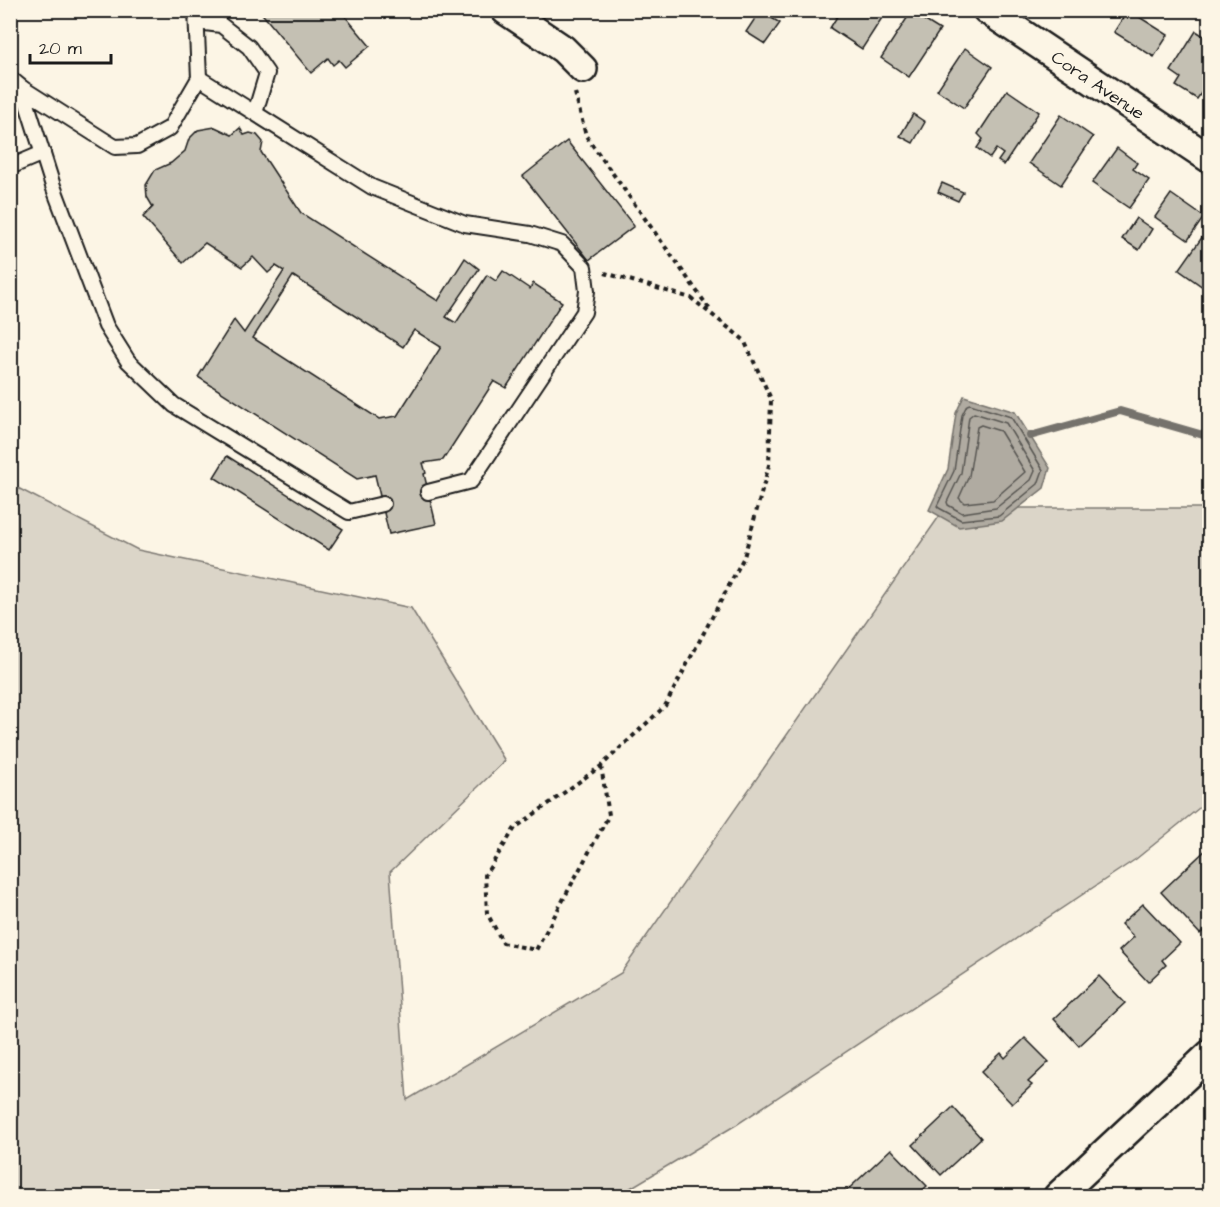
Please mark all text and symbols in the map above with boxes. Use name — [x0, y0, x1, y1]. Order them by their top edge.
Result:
scale bar — [30, 27, 111, 65]
text: 20 m — [39, 36, 82, 61]
street label: Cora Avenue — [1046, 45, 1150, 126]

